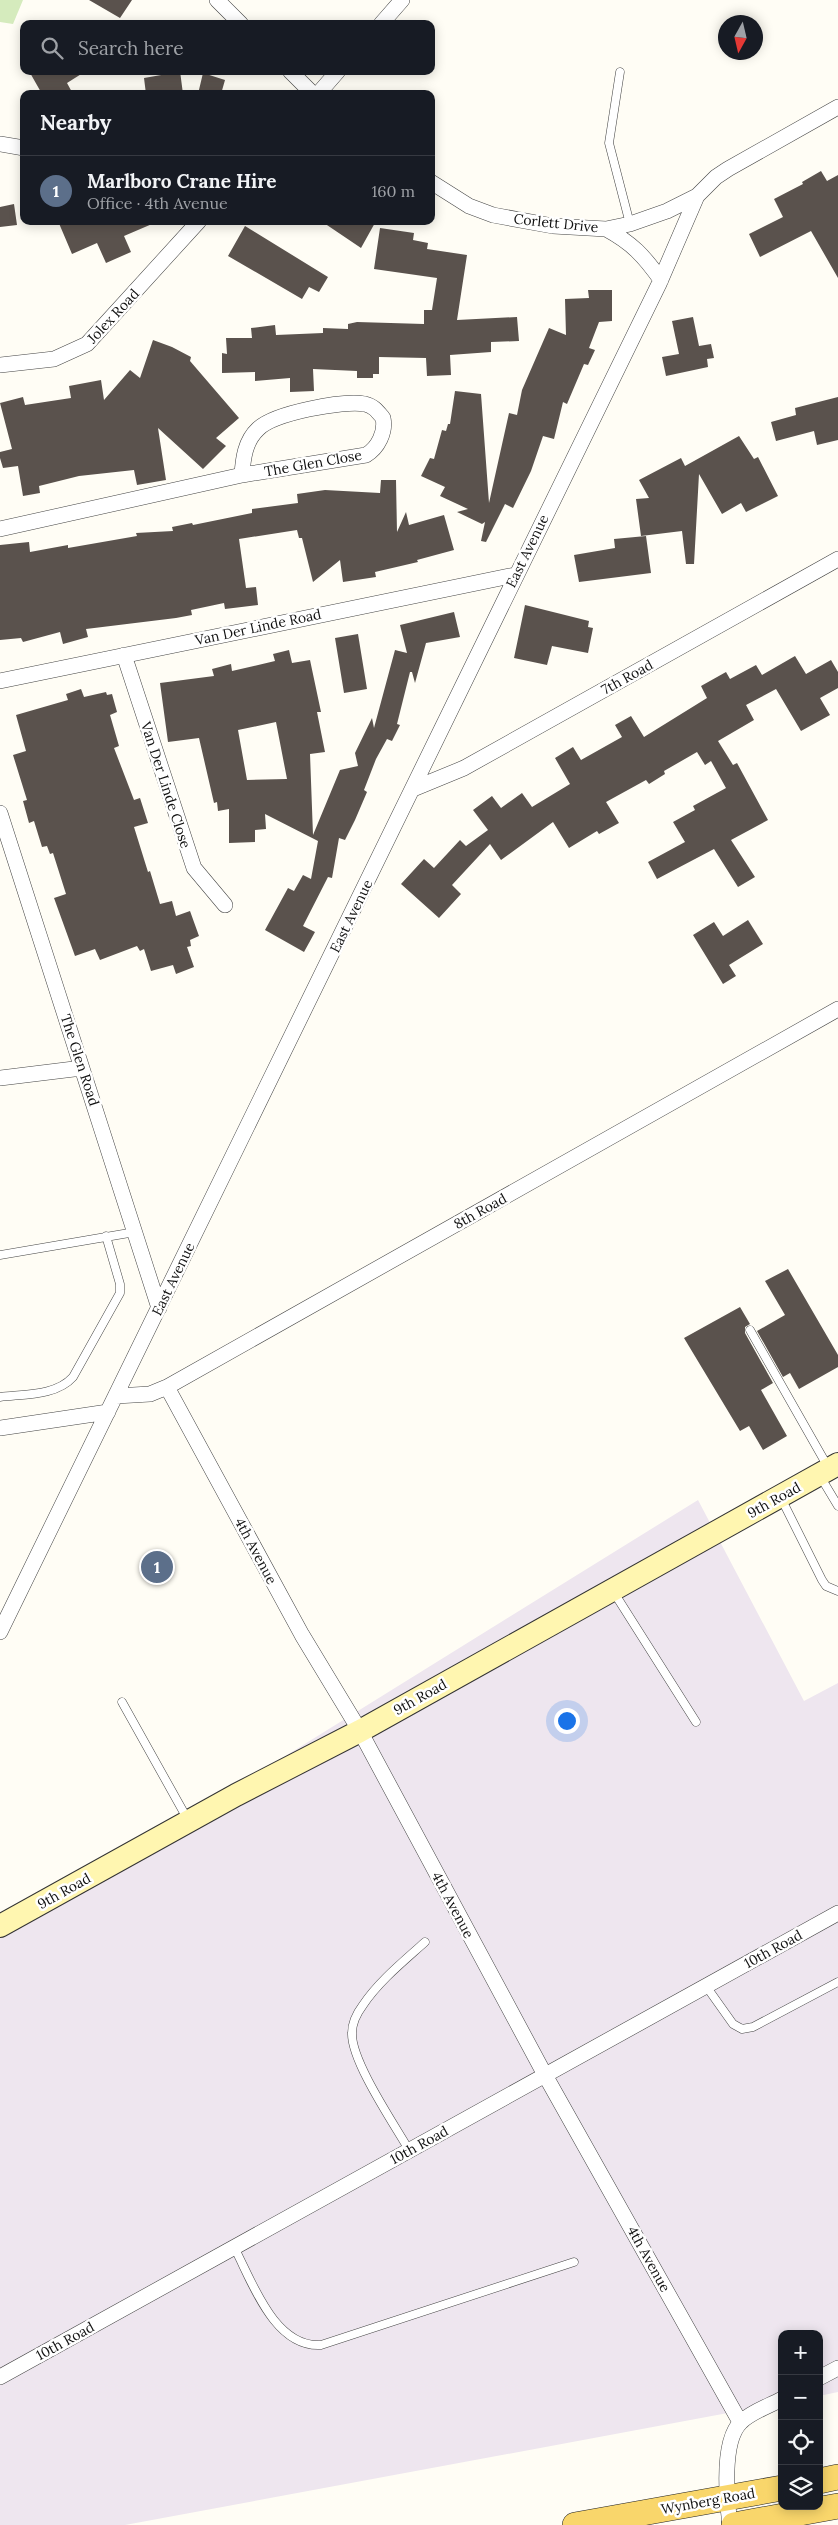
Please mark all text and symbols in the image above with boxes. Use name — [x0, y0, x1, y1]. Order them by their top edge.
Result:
north arrow — [718, 15, 763, 60]
search box — [20, 20, 435, 75]
icon: search — [38, 34, 66, 62]
text: Search here — [78, 36, 184, 60]
text: Nearby — [40, 109, 111, 136]
text: Marlboro Crane Hire — [87, 169, 276, 193]
text: 1 — [53, 181, 59, 201]
text: 160 m — [371, 181, 415, 201]
text: Office · 4th Avenue — [87, 193, 228, 213]
street label: Corlett Drive — [513, 210, 600, 236]
street label: Jolex Road — [82, 285, 143, 348]
street label: The Glen Close — [263, 445, 364, 480]
street label: East Avenue — [502, 511, 553, 590]
street label: Van Der Linde Road — [192, 605, 323, 649]
street label: 7th Road — [598, 655, 656, 699]
street label: Van Der Linde Close — [137, 718, 195, 851]
street label: East Avenue — [326, 876, 377, 955]
street label: The Glen Road — [57, 1012, 103, 1108]
street label: 8th Road — [450, 1189, 510, 1233]
street label: East Avenue — [148, 1239, 199, 1318]
street label: 9th Road — [744, 1478, 804, 1522]
street label: 4th Avenue — [231, 1515, 281, 1588]
pin: 1 — [141, 1548, 173, 1586]
street label: 9th Road — [390, 1675, 450, 1719]
your location — [554, 1708, 580, 1734]
street label: 9th Road — [34, 1869, 94, 1913]
street label: 4th Avenue — [428, 1869, 478, 1942]
street label: 10th Road — [741, 1926, 805, 1972]
street label: 10th Road — [387, 2122, 451, 2168]
street label: 4th Avenue — [624, 2223, 675, 2295]
street label: 10th Road — [33, 2318, 97, 2364]
map controls — [778, 2330, 823, 2510]
button: + — [778, 2330, 823, 2375]
button: − — [778, 2375, 823, 2420]
button: locate — [778, 2420, 823, 2465]
button: layers — [778, 2465, 823, 2510]
street label: Wynberg Road — [660, 2484, 756, 2518]

